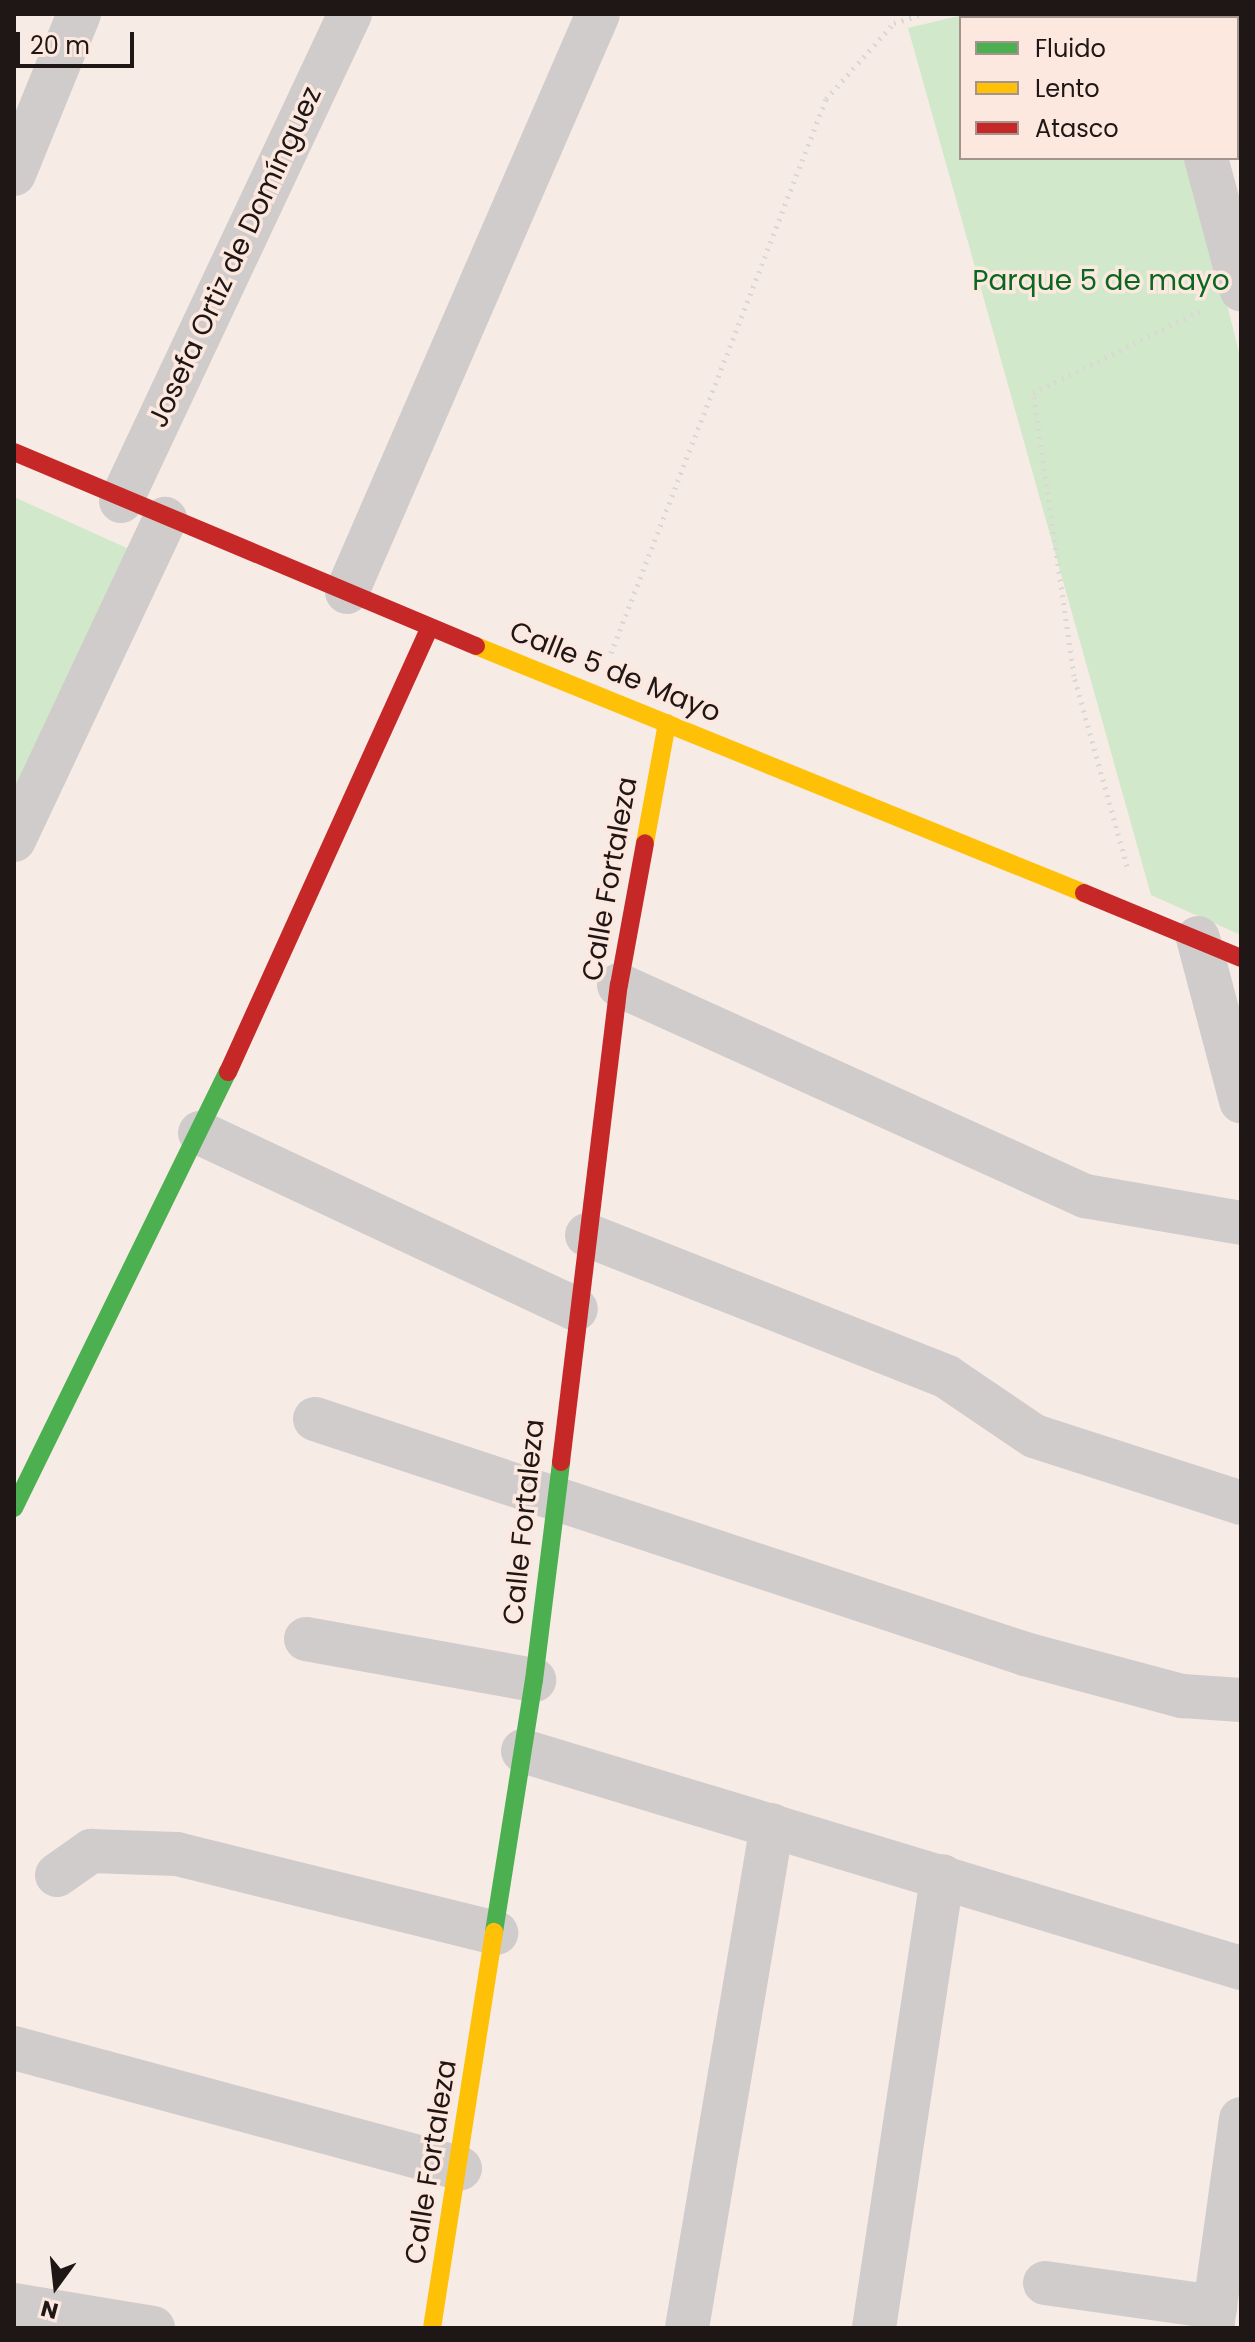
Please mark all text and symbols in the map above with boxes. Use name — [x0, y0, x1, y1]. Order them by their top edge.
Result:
scale bar — [20, 16, 138, 66]
legend — [959, 16, 1239, 160]
text: 20 m — [30, 29, 90, 62]
text: Fluido — [1035, 32, 1106, 65]
text: Lento — [1035, 72, 1100, 105]
street label: Josefa Ortiz de Domínguez — [141, 81, 329, 433]
text: Atasco — [1035, 112, 1119, 145]
park label: Parque 5 de mayo — [972, 264, 1230, 298]
street label: Calle 5 de Mayo — [505, 614, 725, 730]
street label: Calle Fortaleza — [576, 774, 644, 984]
street label: Calle Fortaleza — [496, 1417, 552, 1627]
street label: Calle Fortaleza — [398, 2057, 464, 2267]
north arrow — [16, 2246, 96, 2326]
text: N — [38, 2293, 62, 2327]

